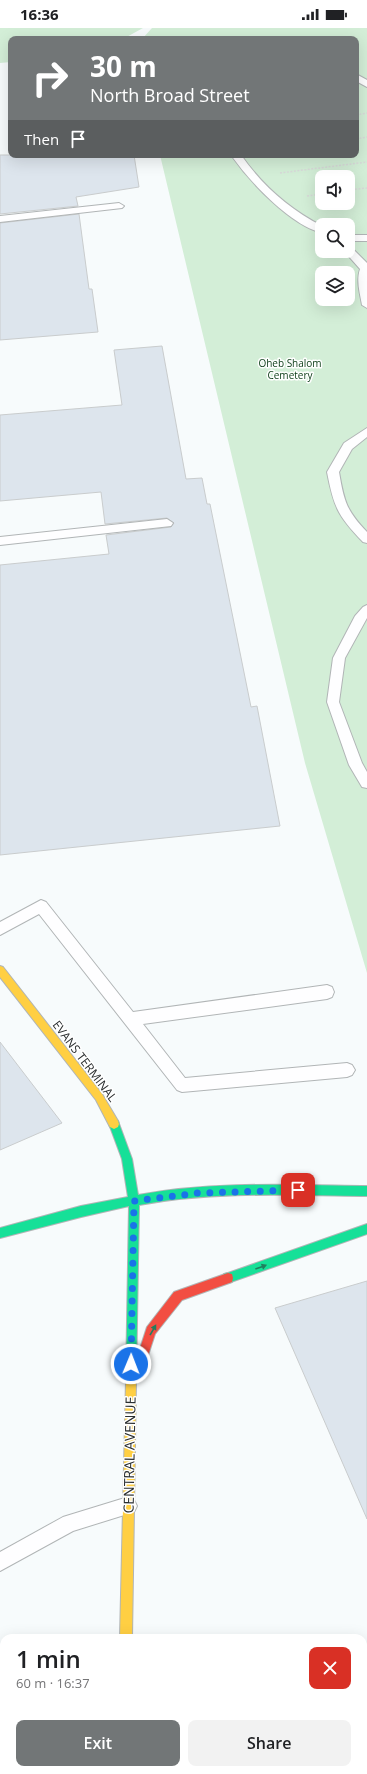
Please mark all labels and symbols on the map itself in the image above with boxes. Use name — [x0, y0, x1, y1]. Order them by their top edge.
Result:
park label: Oheb Shalom Cemetery — [258, 356, 322, 382]
street label: EVANS TERMINAL — [49, 1017, 121, 1105]
pin — [281, 1173, 315, 1207]
one-way arrow — [255, 1264, 267, 1270]
one-way arrow — [150, 1324, 157, 1336]
position arrow — [110, 1343, 152, 1385]
street label: CENTRAL AVENUE — [118, 1396, 140, 1514]

